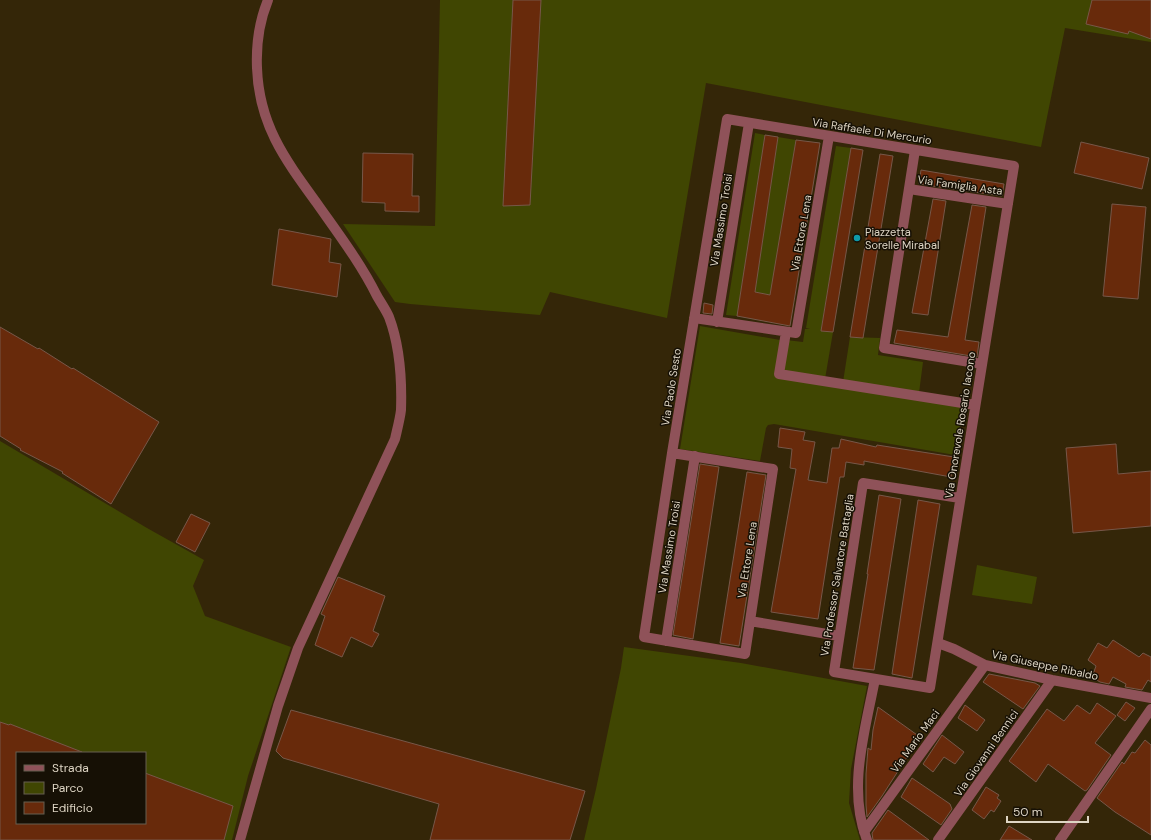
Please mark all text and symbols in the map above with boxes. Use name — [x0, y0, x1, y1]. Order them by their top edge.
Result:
street label: Via Raffaele Di Mercurio — [811, 115, 933, 147]
street label: Via Famiglia Asta — [917, 172, 1004, 198]
street label: Via Massimo Troisi — [707, 173, 735, 267]
street label: Via Ettore Lena — [787, 194, 815, 272]
place label: Piazzetta Sorelle Mirabal — [865, 225, 939, 252]
marker: Piazzetta Sorelle Mirabal — [852, 233, 862, 243]
street label: Via Paolo Sesto — [658, 347, 684, 427]
street label: Via Onorevole Rosario Iacono — [941, 351, 979, 499]
street label: Via Professor Salvatore Battaglia — [817, 493, 857, 657]
street label: Via Massimo Troisi — [655, 500, 683, 594]
street label: Via Ettore Lena — [734, 521, 760, 599]
street label: Via Giuseppe Ribaldo — [990, 647, 1100, 683]
street label: Via Mario Maci — [887, 707, 943, 775]
street label: Via Giovanni Bennici — [951, 707, 1021, 799]
legend — [16, 752, 146, 824]
text: Strada — [52, 760, 89, 776]
text: Parco — [52, 780, 83, 796]
scale bar — [1007, 798, 1088, 824]
text: Edificio — [52, 800, 93, 816]
text: 50 m — [1013, 804, 1042, 820]

